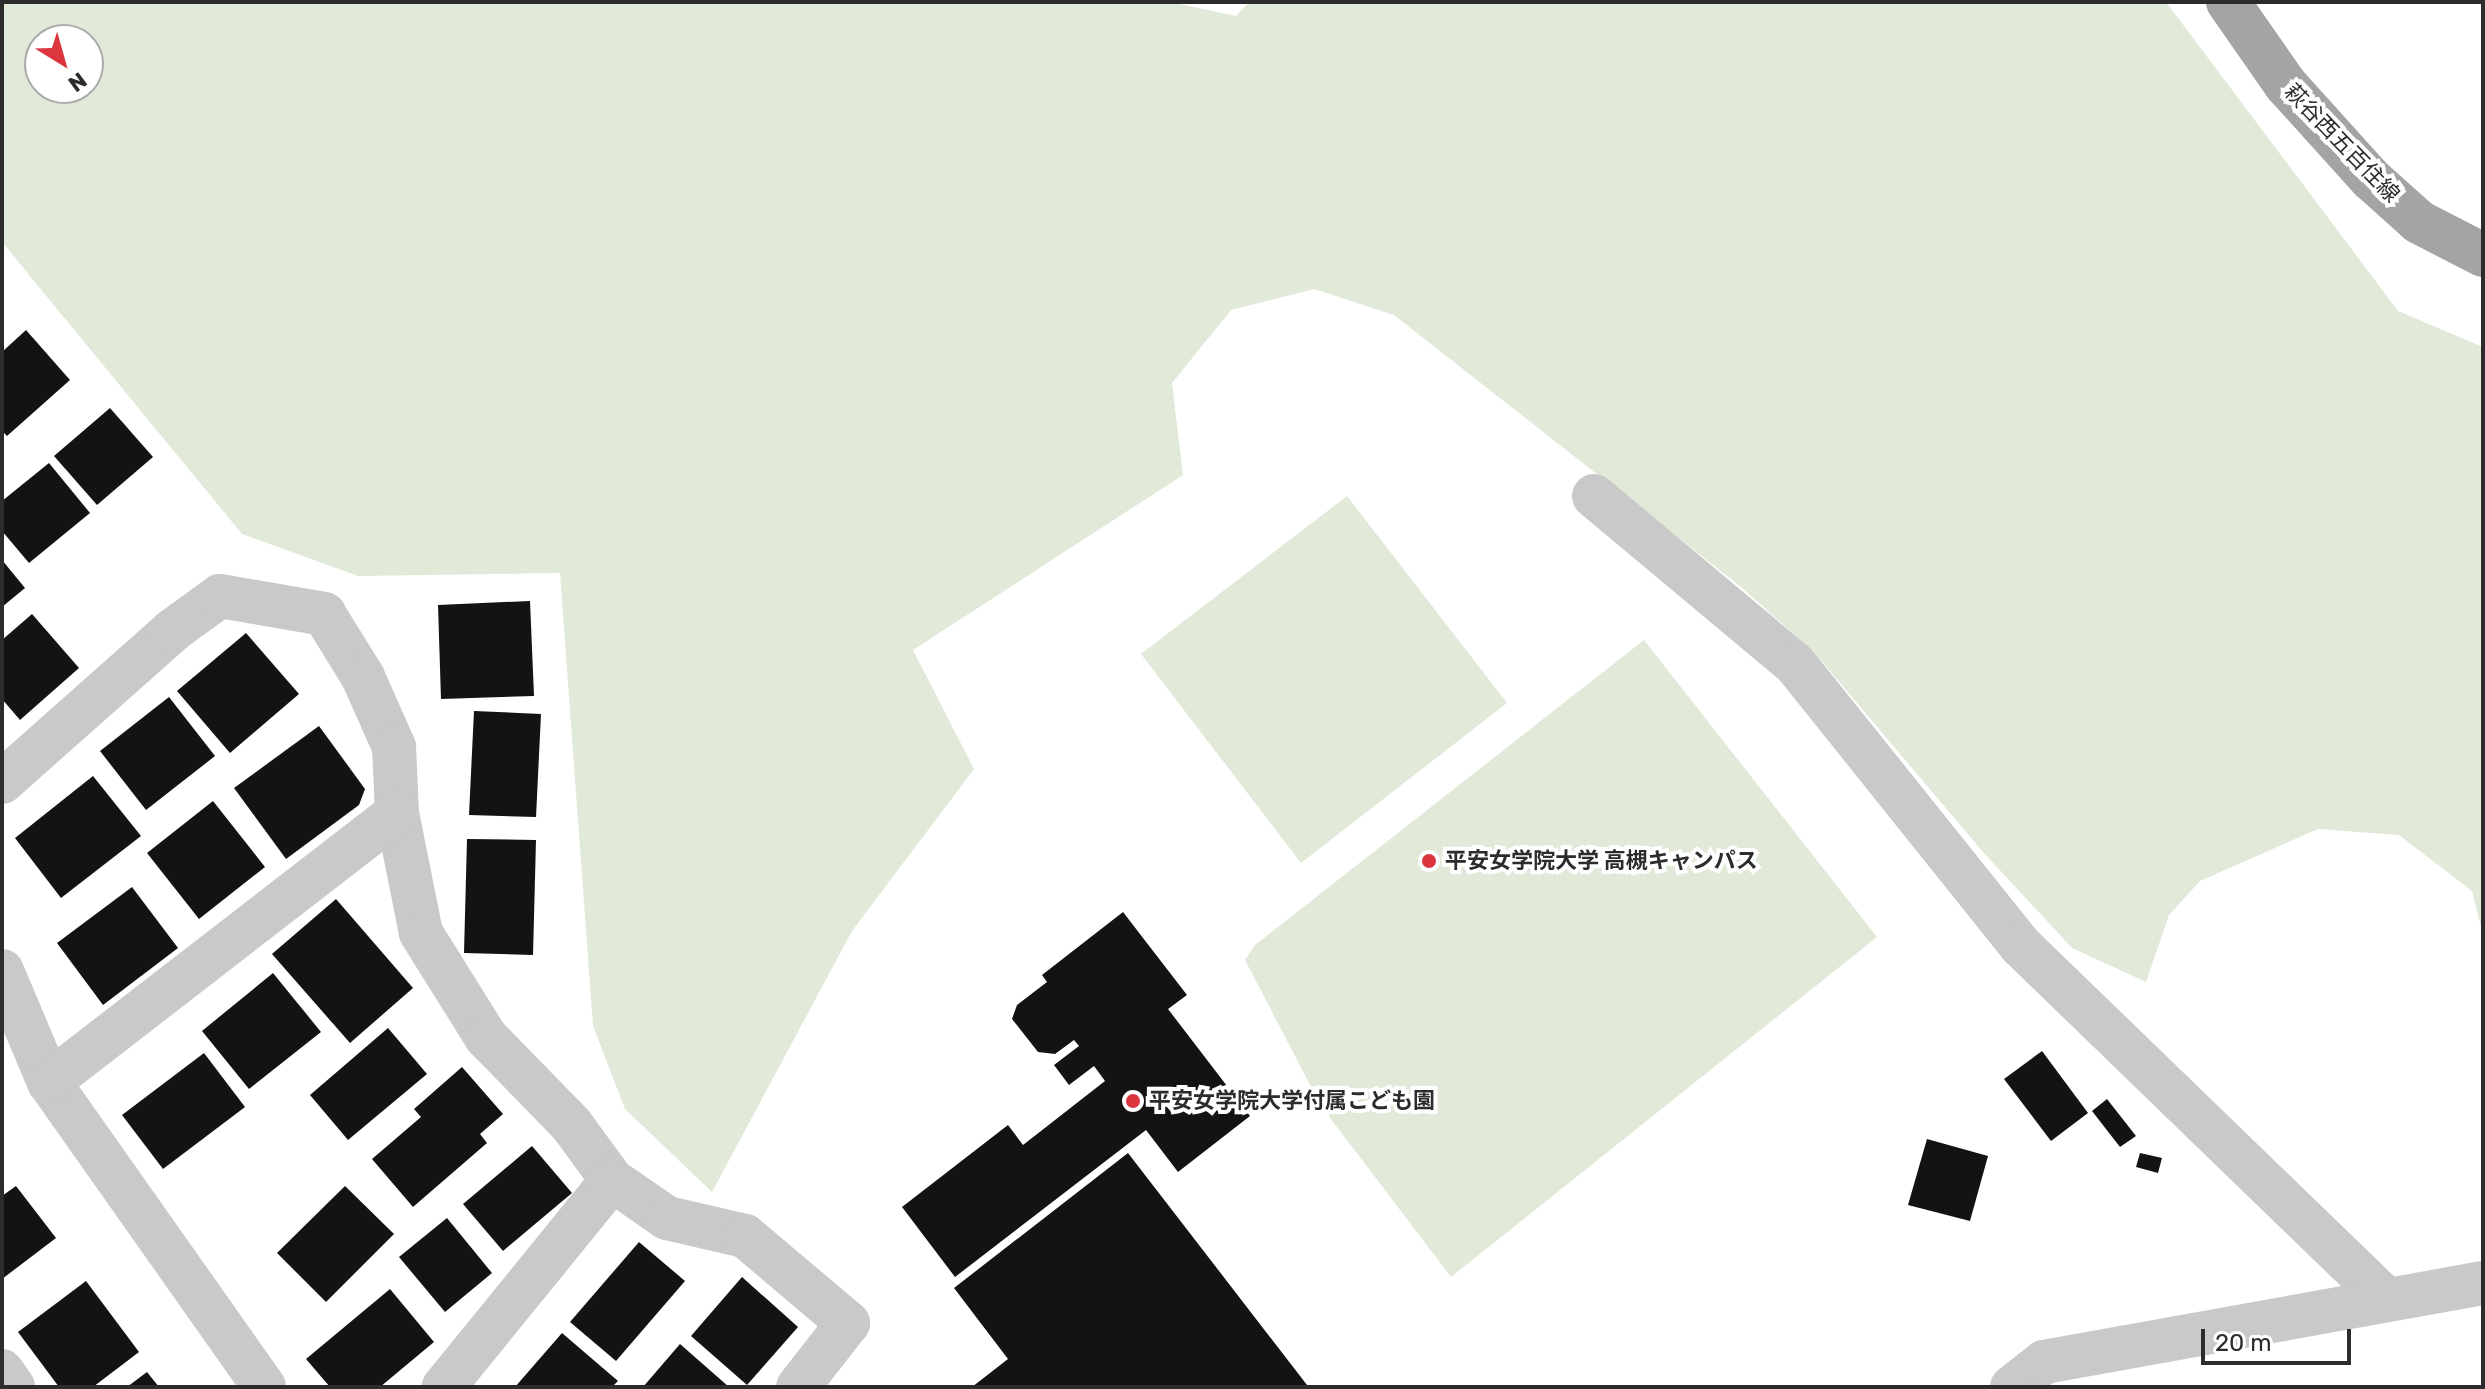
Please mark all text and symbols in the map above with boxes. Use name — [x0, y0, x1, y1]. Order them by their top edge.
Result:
north arrow — [24, 24, 104, 104]
text: N — [63, 66, 92, 98]
street label: 萩谷西五百住線 — [2279, 78, 2405, 208]
place label: 平安女学院大学 高槻キャンパス — [1445, 848, 1758, 874]
marker: 平安女学院大学 高槻キャンパス — [1420, 852, 1438, 870]
place label: 平安女学院大学付属こども園 — [1149, 1088, 1435, 1114]
marker: 平安女学院大学付属こども園 — [1124, 1092, 1142, 1110]
scale bar — [2205, 1313, 2355, 1363]
text: 20 m — [2215, 1329, 2272, 1357]

